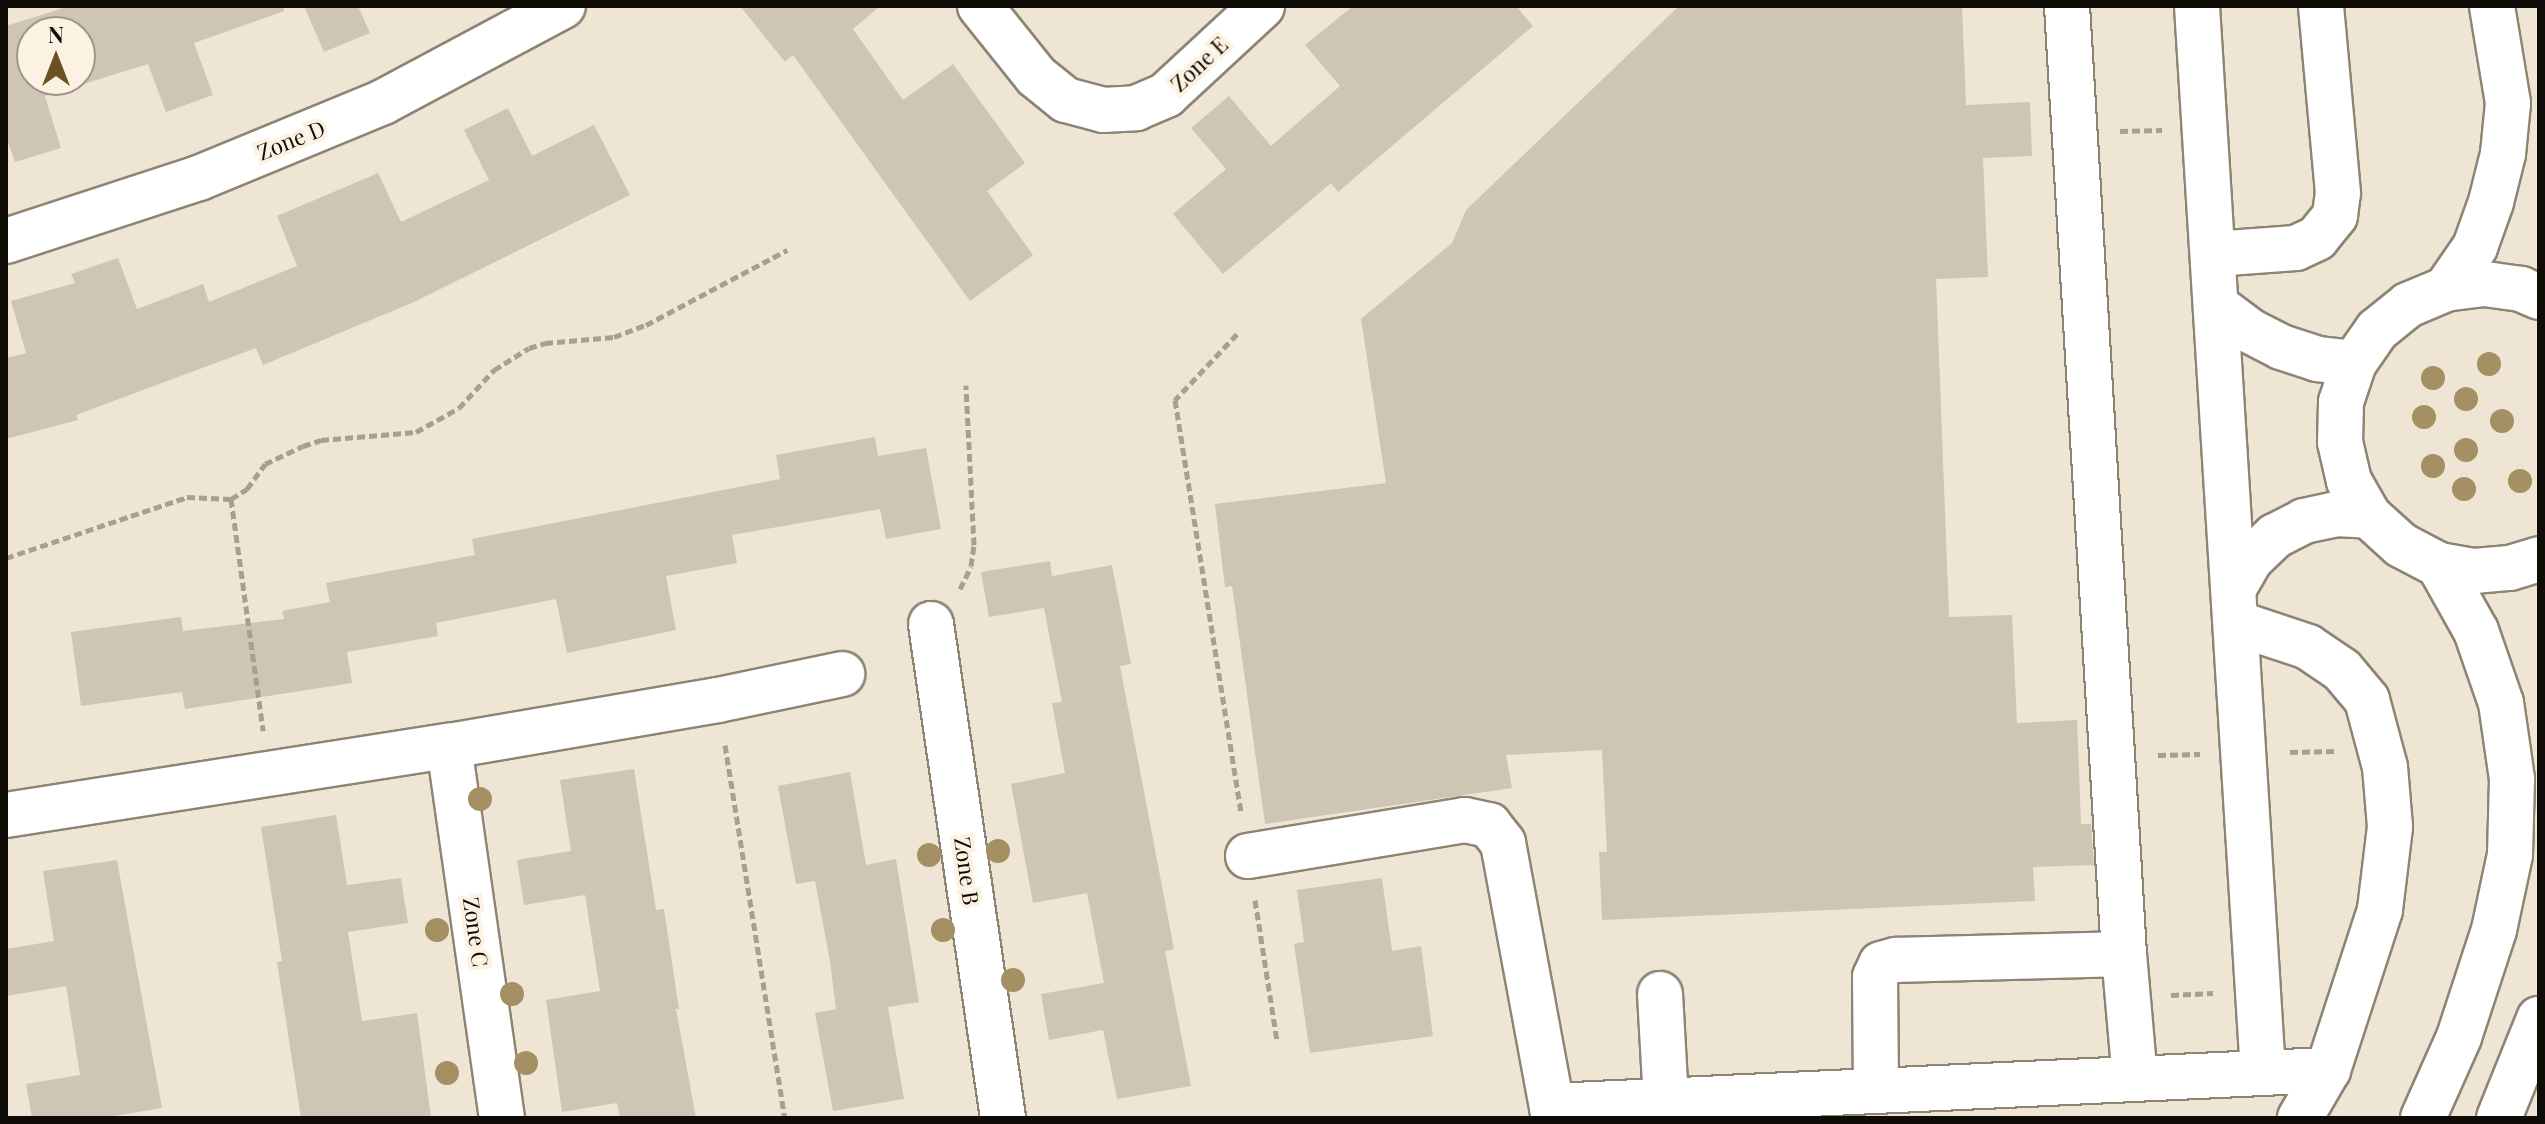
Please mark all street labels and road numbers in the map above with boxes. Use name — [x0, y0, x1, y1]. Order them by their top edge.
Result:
street label: Zone E — [1165, 31, 1233, 97]
street label: Zone D — [253, 115, 329, 165]
street label: Zone B — [949, 835, 985, 907]
street label: Zone C — [458, 896, 494, 968]

